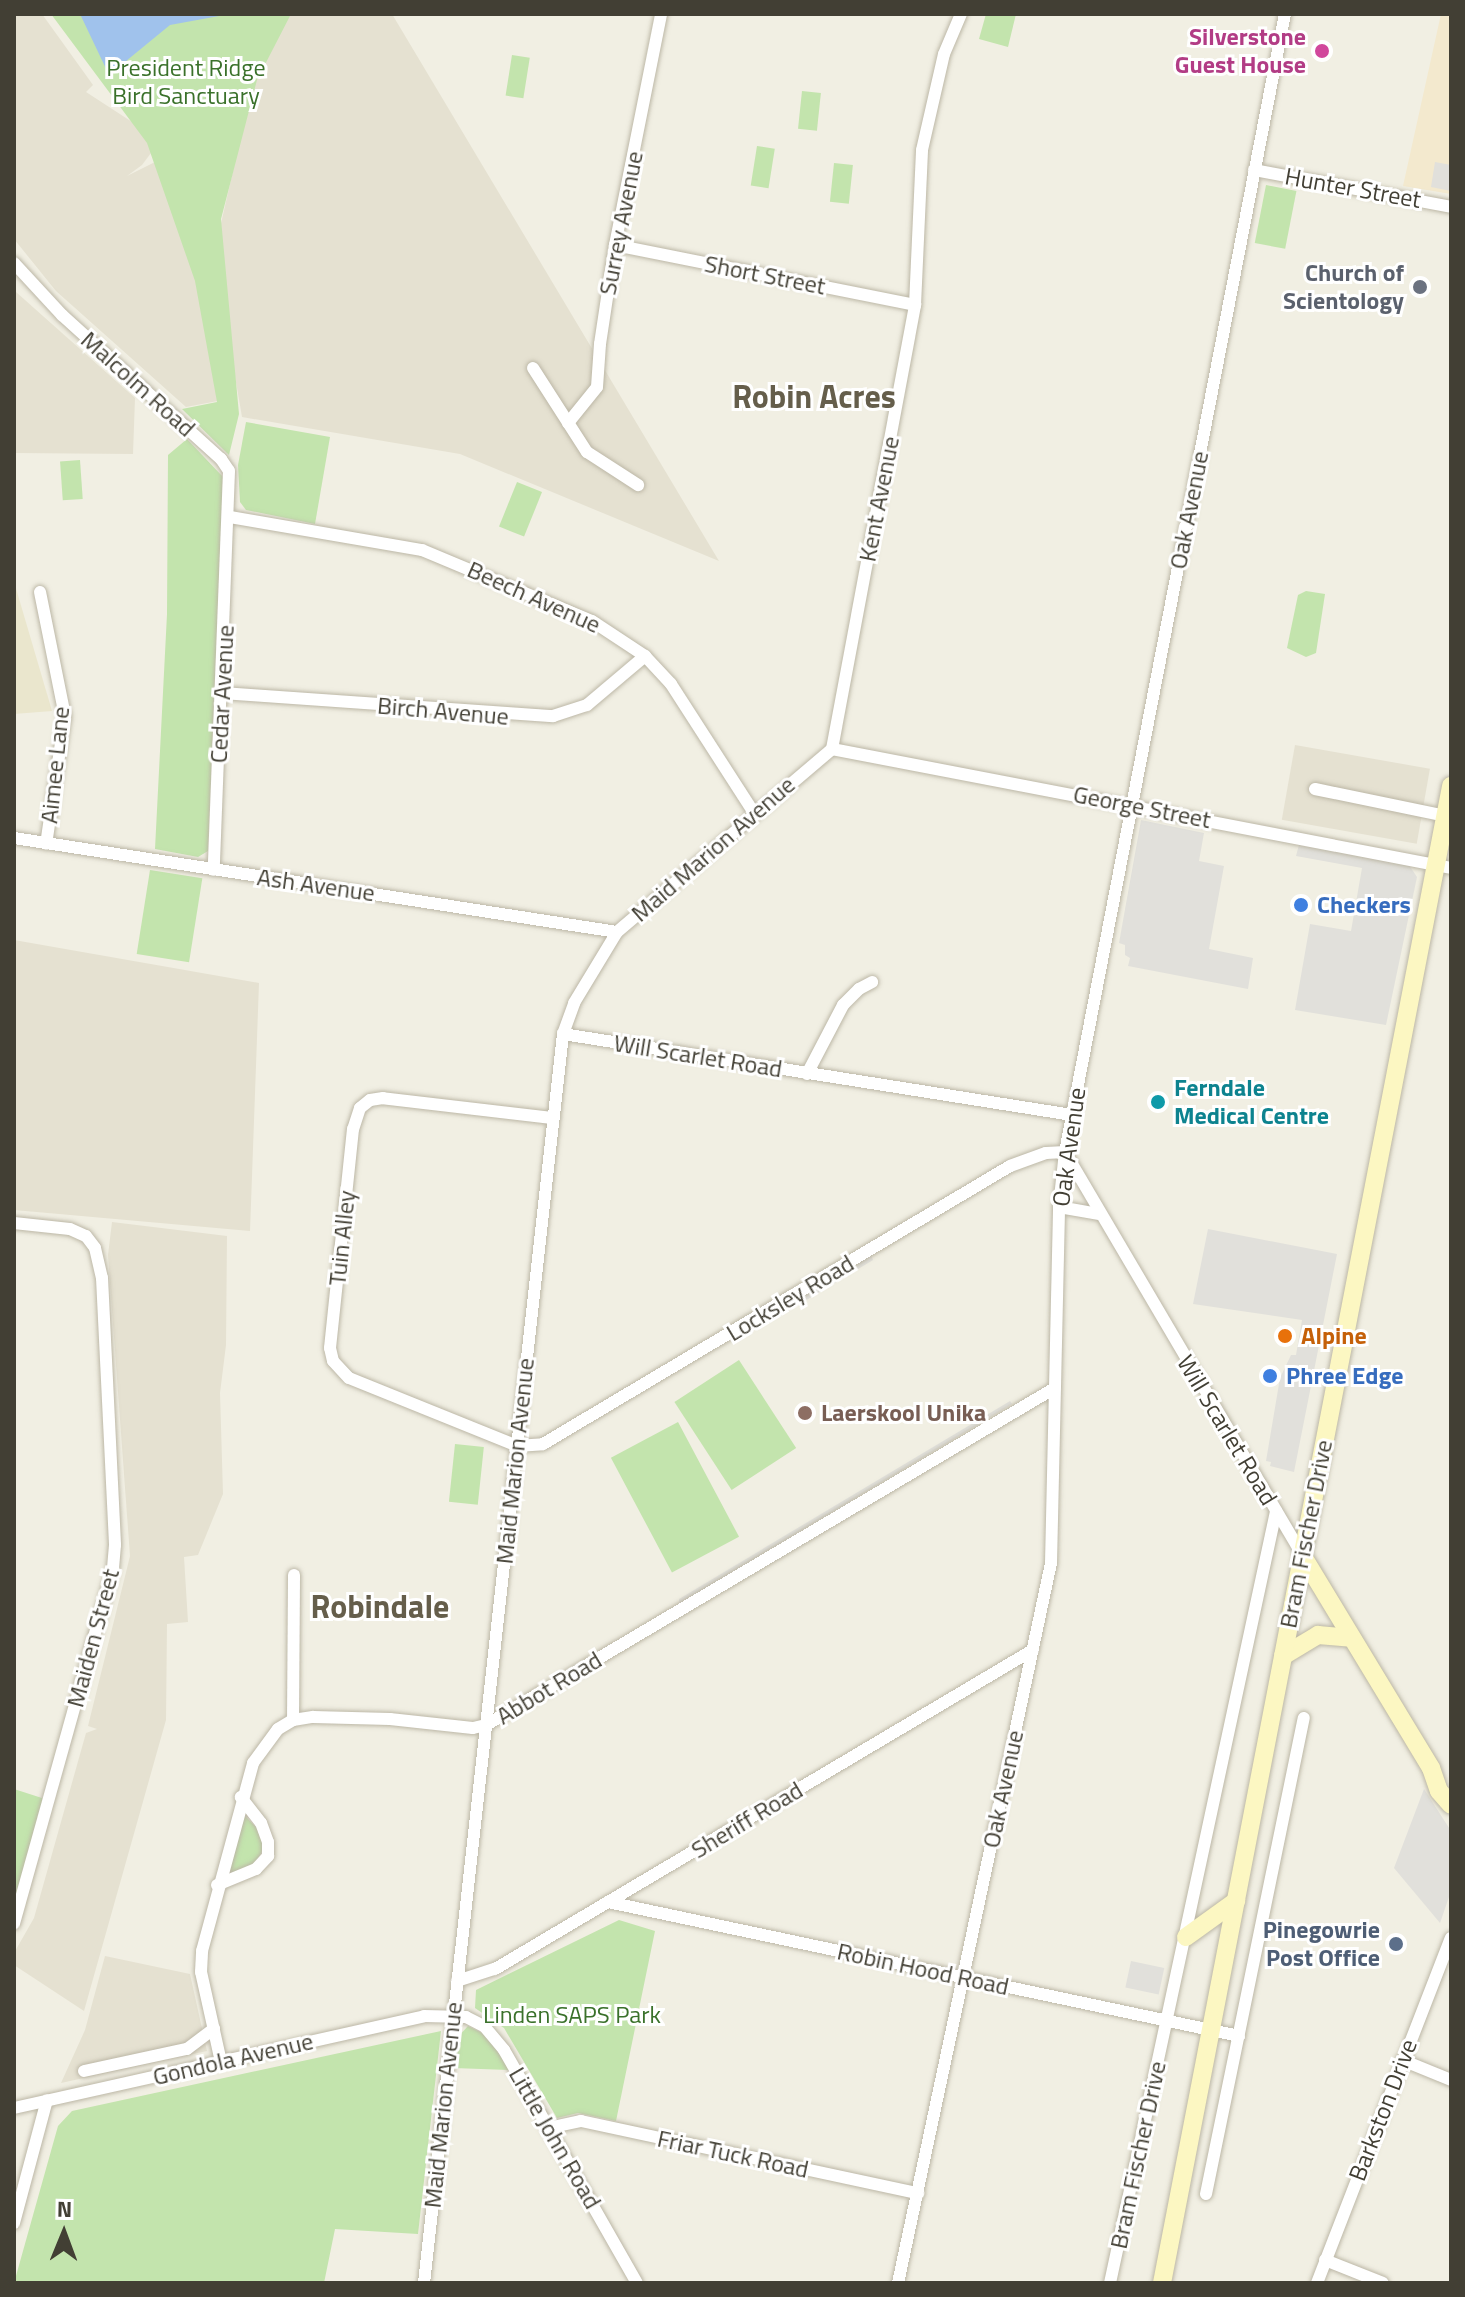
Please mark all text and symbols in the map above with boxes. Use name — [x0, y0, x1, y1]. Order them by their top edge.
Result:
place label: Silverstone Guest House — [1175, 23, 1306, 79]
marker: Silverstone Guest House — [1313, 42, 1331, 60]
park label: President Ridge Bird Sanctuary — [106, 54, 266, 110]
street label: Surrey Avenue — [593, 149, 649, 297]
street label: Hunter Street — [1283, 162, 1423, 214]
street label: Short Street — [702, 249, 828, 301]
place label: Church of Scientology — [1283, 259, 1404, 315]
marker: Church of Scientology — [1411, 278, 1429, 296]
street label: Malcolm Road — [75, 325, 201, 443]
district label: Robin Acres — [732, 377, 896, 415]
street label: Kent Avenue — [853, 434, 905, 564]
street label: Oak Avenue — [1163, 448, 1215, 572]
street label: Beech Avenue — [463, 555, 605, 639]
street label: Cedar Avenue — [204, 624, 240, 764]
street label: Birch Avenue — [376, 691, 510, 731]
street label: Aimee Lane — [35, 705, 75, 825]
street label: Maid Marion Avenue — [625, 770, 801, 928]
street label: George Street — [1071, 780, 1213, 834]
street label: Ash Avenue — [255, 862, 377, 908]
place label: Checkers — [1317, 891, 1411, 919]
marker: Checkers — [1292, 896, 1310, 914]
street label: Will Scarlet Road — [612, 1028, 784, 1084]
place label: Ferndale Medical Centre — [1174, 1074, 1329, 1130]
street label: Oak Avenue — [1046, 1086, 1092, 1208]
marker: Ferndale Medical Centre — [1149, 1093, 1167, 1111]
street label: Tuin Alley — [323, 1189, 361, 1287]
street label: Locksley Road — [721, 1249, 859, 1347]
place label: Alpine — [1301, 1322, 1367, 1350]
marker: Alpine — [1276, 1327, 1294, 1345]
street label: Will Scarlet Road — [1171, 1350, 1283, 1510]
street label: Maid Marion Avenue — [490, 1357, 540, 1565]
place label: Phree Edge — [1286, 1362, 1404, 1390]
marker: Phree Edge — [1261, 1367, 1279, 1385]
place label: Laerskool Unika — [821, 1399, 986, 1427]
marker: Laerskool Unika — [796, 1404, 814, 1422]
street label: Bram Fischer Drive — [1274, 1437, 1338, 1631]
street label: Maiden Street — [61, 1566, 125, 1710]
district label: Robindale — [311, 1587, 449, 1625]
street label: Abbot Road — [491, 1645, 607, 1731]
street label: Oak Avenue — [976, 1727, 1030, 1851]
street label: Sheriff Road — [686, 1776, 808, 1864]
place label: Pinegowrie Post Office — [1263, 1916, 1380, 1972]
marker: Pinegowrie Post Office — [1387, 1935, 1405, 1953]
street label: Robin Hood Road — [835, 1937, 1011, 2001]
street label: Maid Marion Avenue — [418, 2001, 468, 2209]
park label: Linden SAPS Park — [483, 2001, 661, 2029]
street label: Gondola Avenue — [150, 2027, 316, 2091]
street label: Barkston Drive — [1343, 2035, 1423, 2185]
street label: Bram Fischer Drive — [1104, 2059, 1172, 2251]
street label: Little John Road — [503, 2062, 607, 2214]
street label: Friar Tuck Road — [655, 2124, 811, 2184]
text: N — [56, 2192, 72, 2226]
north arrow — [24, 2193, 104, 2273]

